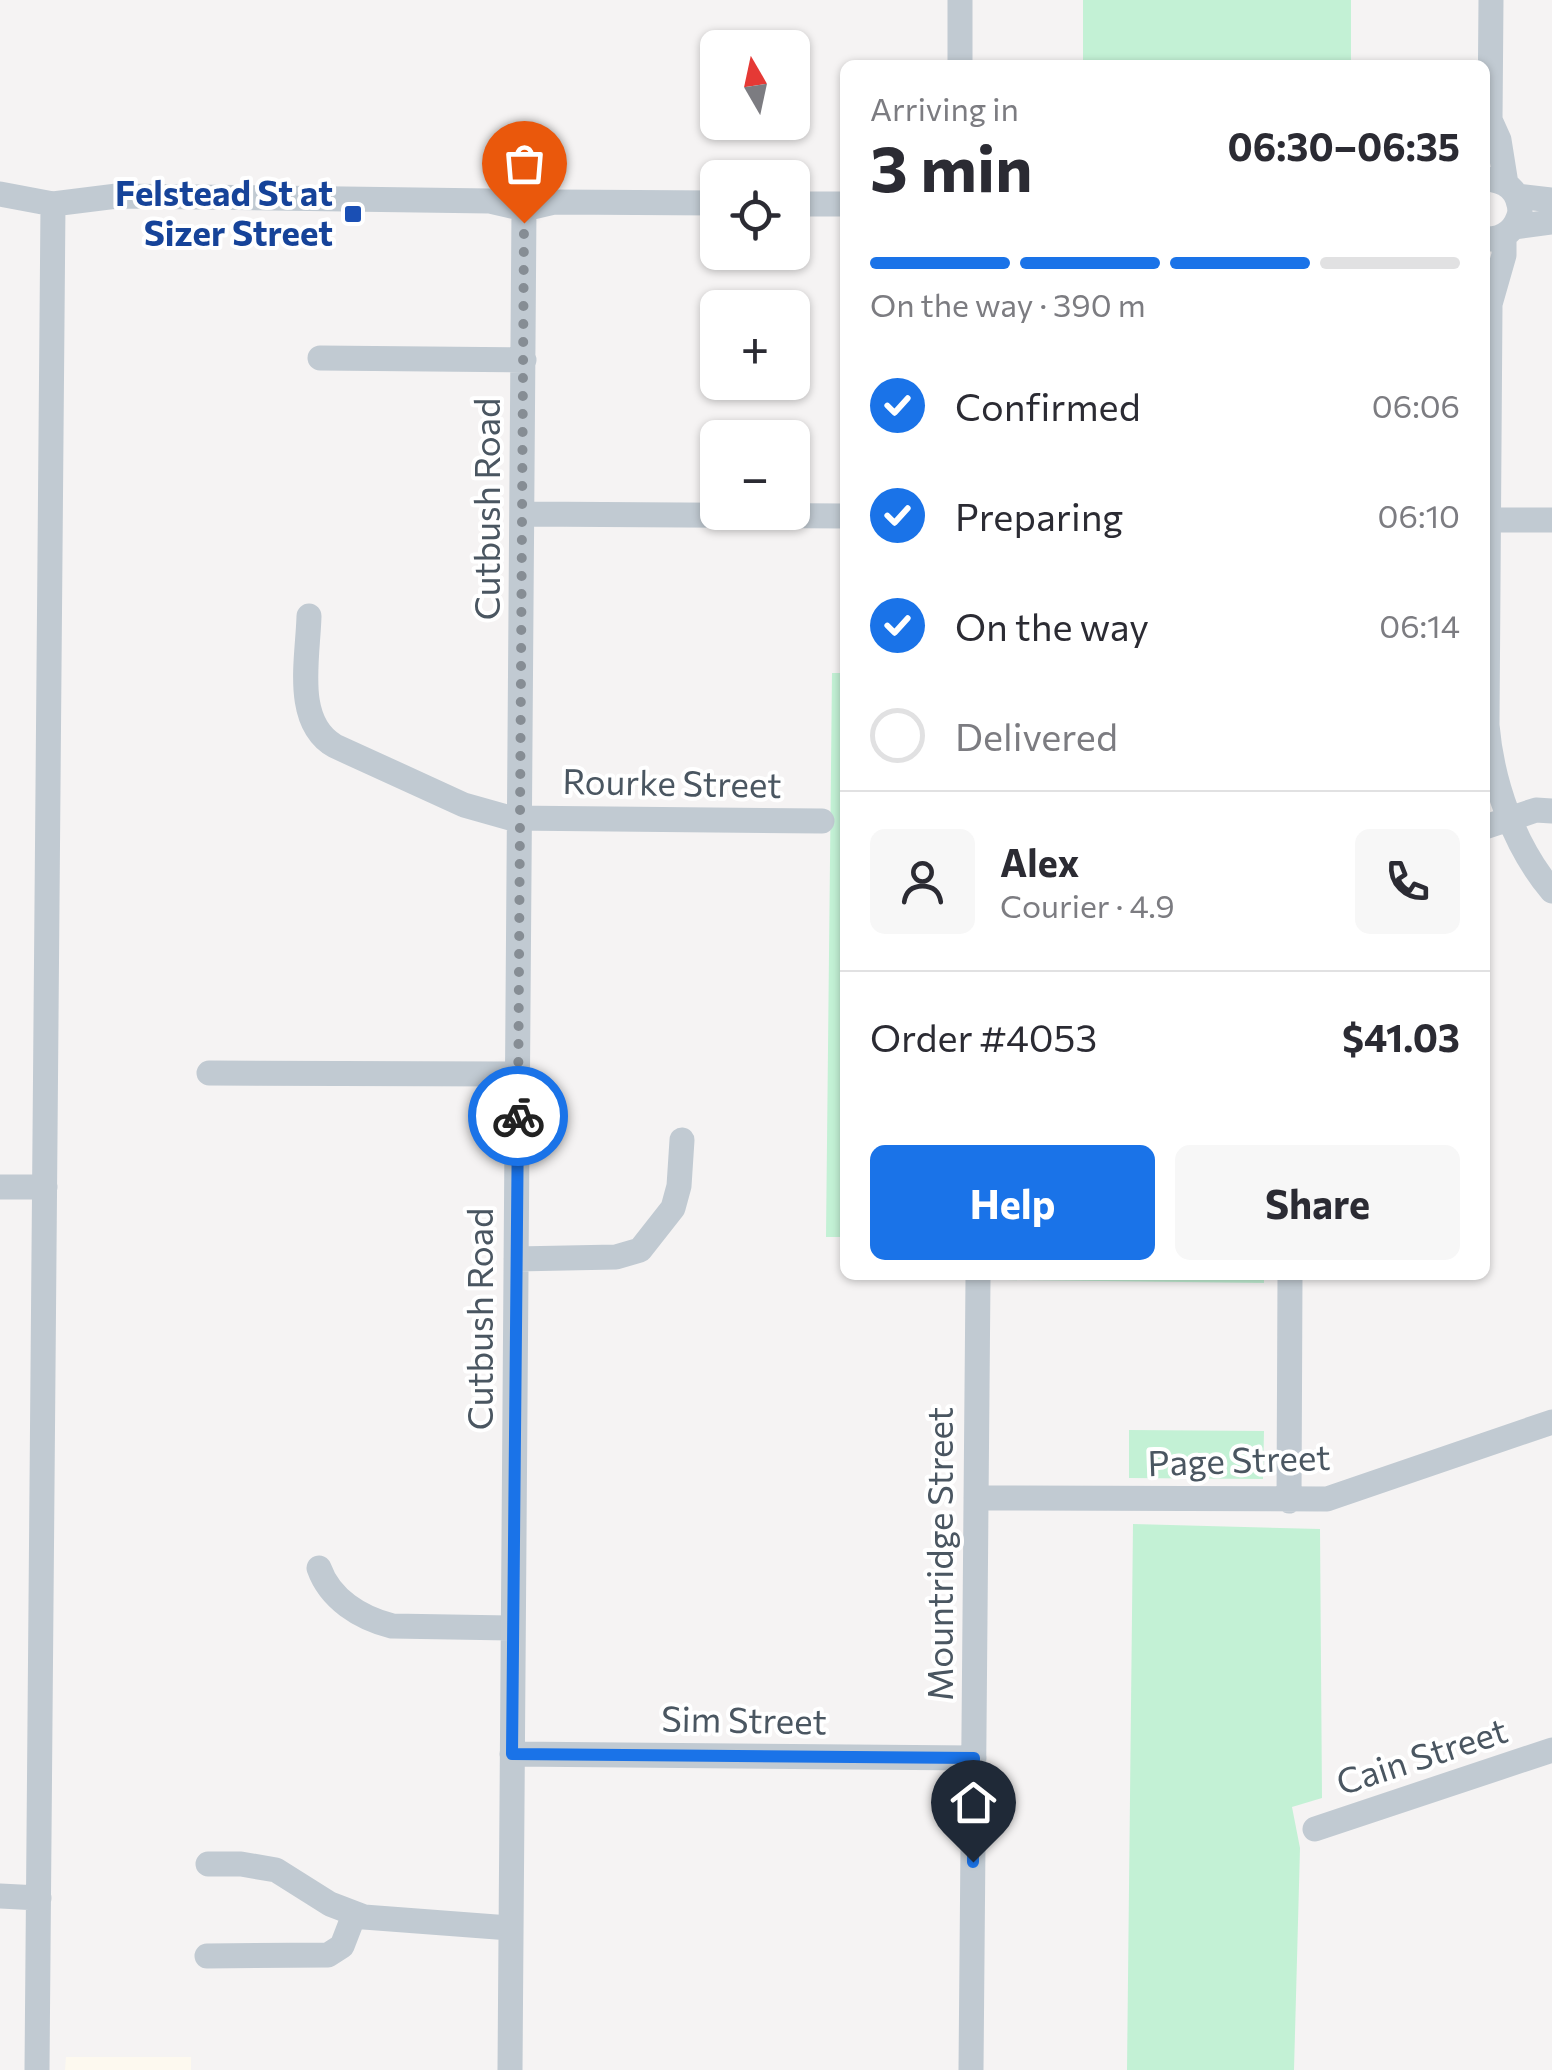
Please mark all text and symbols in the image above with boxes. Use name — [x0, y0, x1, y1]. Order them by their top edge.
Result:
north arrow — [700, 30, 810, 140]
map controls — [700, 30, 810, 530]
text: Arriving in — [870, 88, 1019, 128]
pin — [482, 121, 567, 224]
text: 06:30–06:35 — [1228, 122, 1460, 169]
text: 3 min — [870, 126, 1033, 205]
icon: bag — [497, 136, 552, 191]
button: locate — [700, 160, 810, 270]
place label: Felstead St at Sizer Street — [115, 170, 333, 253]
marker: Felstead St at Sizer Street — [342, 203, 364, 225]
text: On the way · 390 m — [870, 284, 1146, 324]
button: + — [700, 290, 810, 400]
icon: check — [870, 378, 925, 433]
text: Confirmed — [955, 382, 1141, 429]
text: 06:06 — [1372, 385, 1460, 425]
street label: Cutbush Road — [464, 398, 507, 620]
button: − — [700, 420, 810, 530]
icon: check — [870, 488, 925, 543]
text: Preparing — [955, 492, 1123, 539]
text: 06:10 — [1378, 495, 1460, 535]
icon: check — [870, 598, 925, 653]
text: On the way — [955, 602, 1149, 649]
text: 06:14 — [1379, 605, 1460, 645]
text: Delivered — [955, 712, 1118, 759]
street label: Rourke Street — [562, 758, 782, 805]
button: person — [870, 829, 975, 934]
button: phone — [1355, 829, 1460, 934]
text: Alex — [1000, 838, 1079, 885]
text: Courier · 4.9 — [1000, 885, 1175, 925]
text: Order #4053 — [870, 1013, 1097, 1060]
text: $41.03 — [1342, 1013, 1460, 1060]
courier — [468, 1066, 568, 1166]
icon: bike — [491, 1089, 546, 1144]
button: Help — [870, 1145, 1155, 1260]
button: Share — [1175, 1145, 1460, 1260]
street label: Cutbush Road — [457, 1208, 500, 1430]
street label: Mountridge Street — [917, 1407, 960, 1701]
street label: Page Street — [1147, 1434, 1331, 1483]
street label: Sim Street — [661, 1696, 827, 1741]
street label: Cain Street — [1330, 1707, 1512, 1802]
pin — [931, 1760, 1016, 1863]
icon: home — [946, 1775, 1001, 1830]

